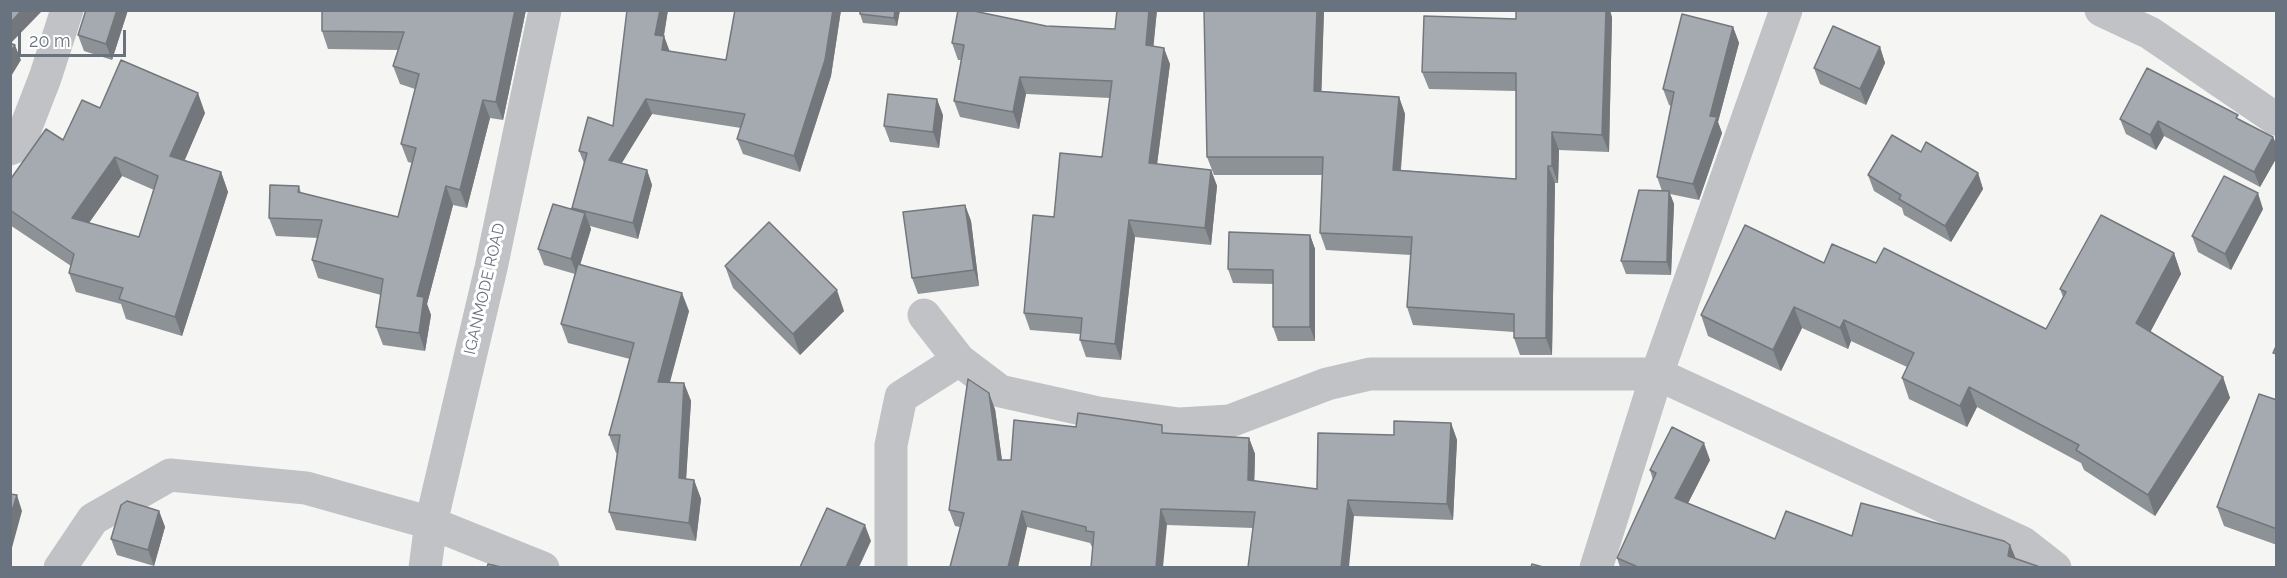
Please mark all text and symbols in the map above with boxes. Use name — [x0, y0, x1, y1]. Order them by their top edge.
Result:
scale bar — [21, 18, 129, 56]
text: 20 m — [29, 30, 71, 51]
street label: IGANMODE ROAD — [461, 221, 509, 357]

